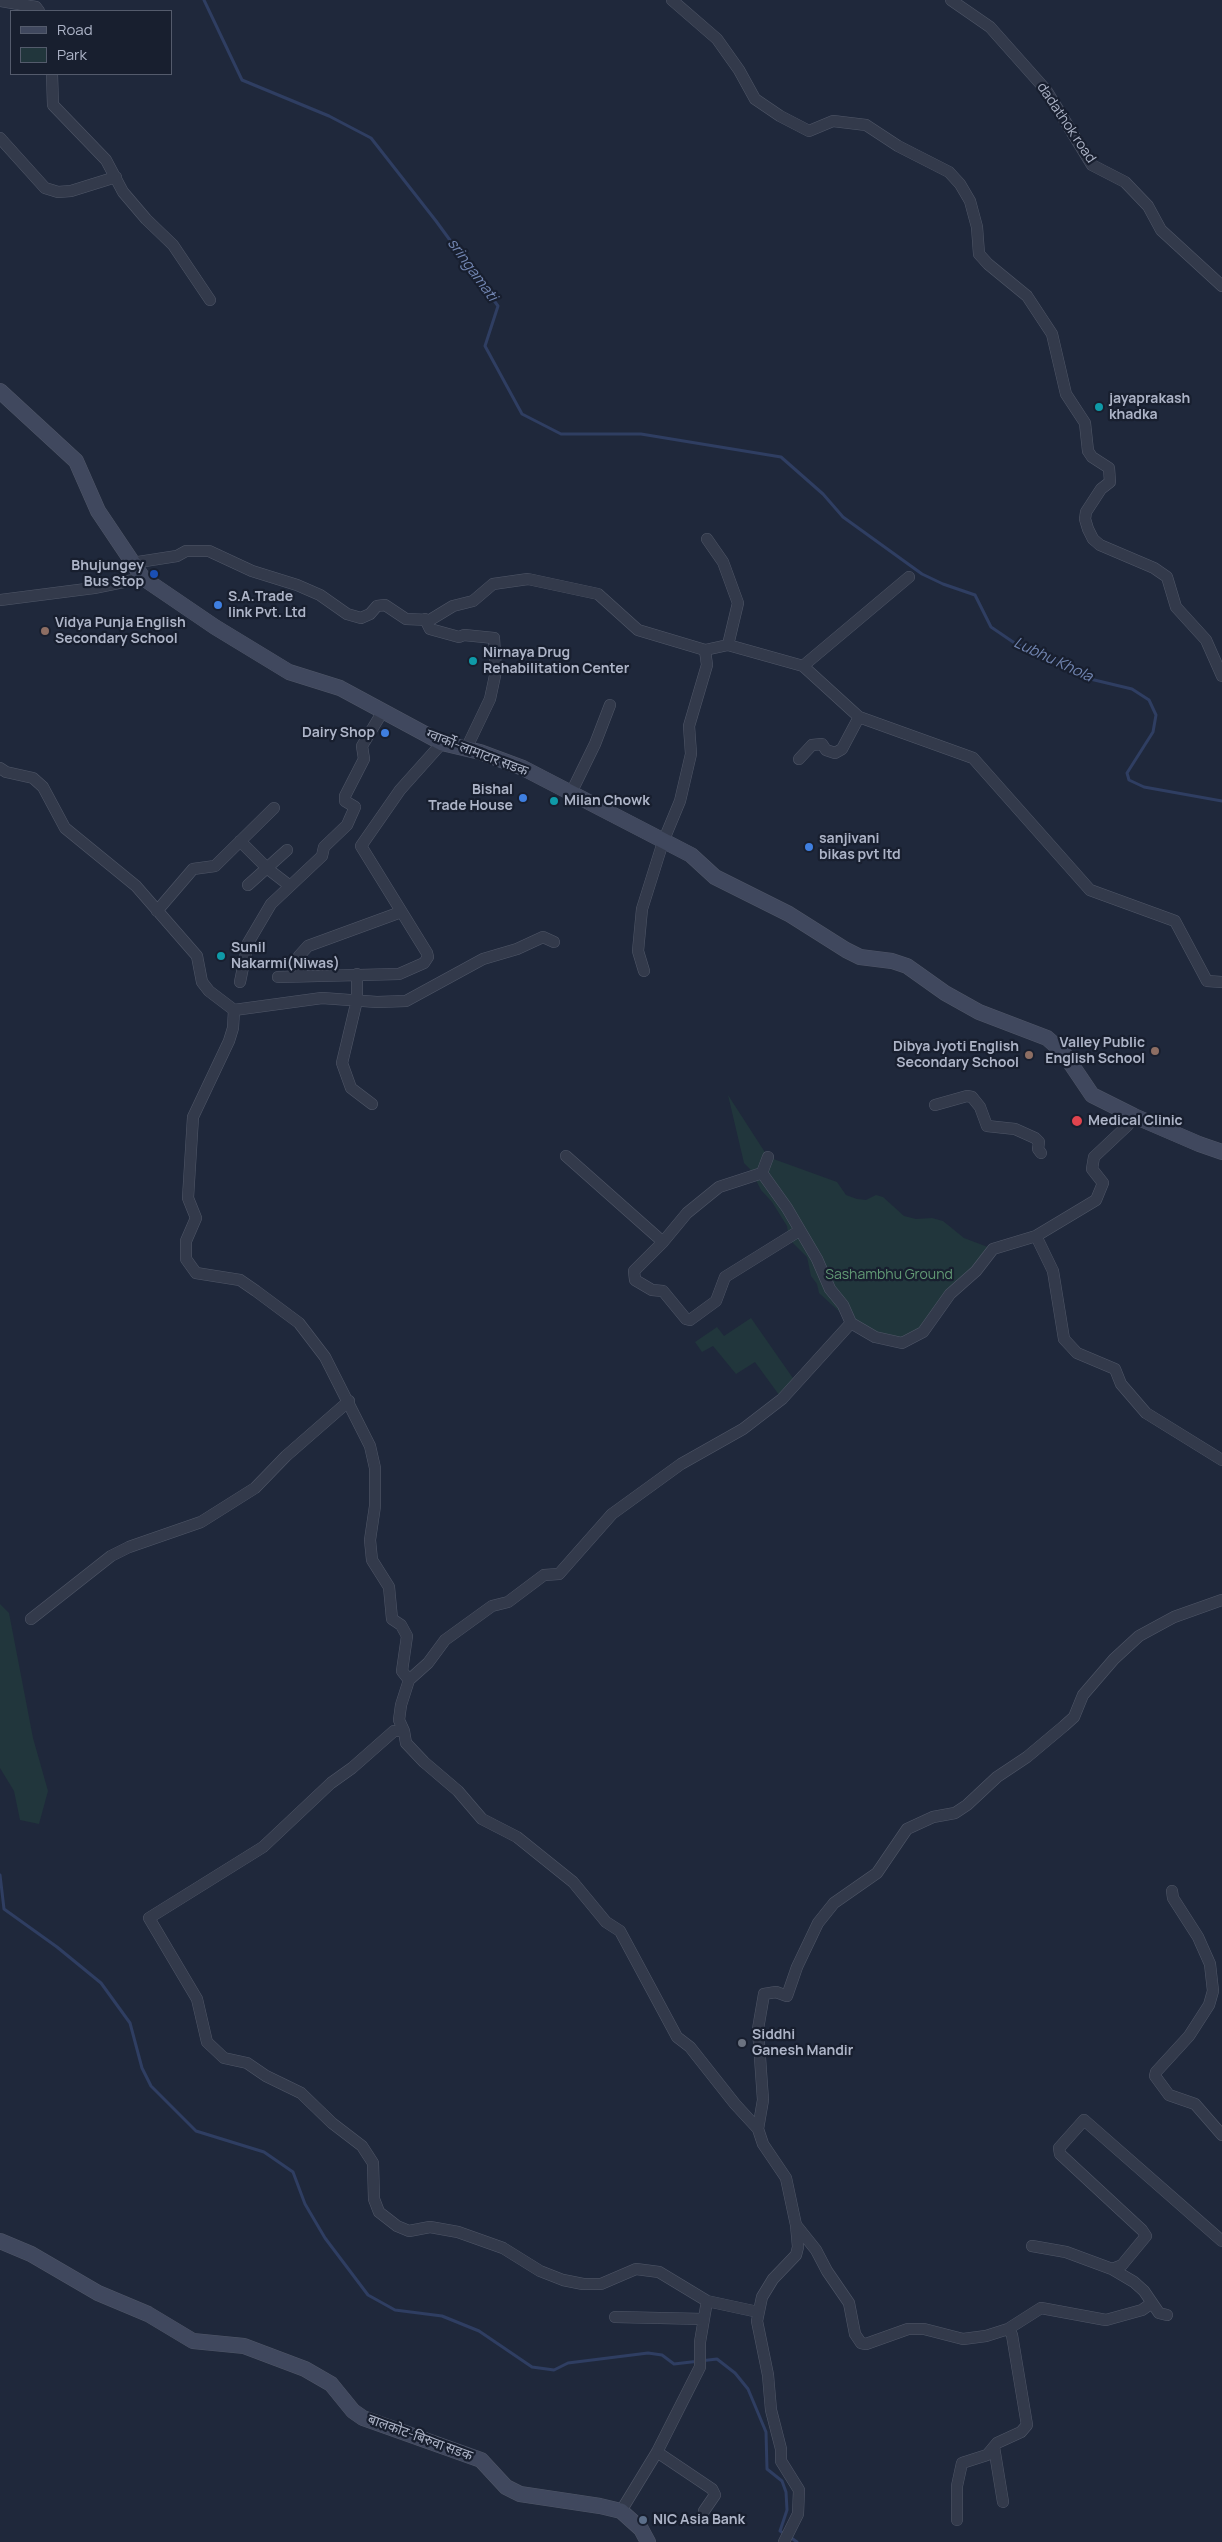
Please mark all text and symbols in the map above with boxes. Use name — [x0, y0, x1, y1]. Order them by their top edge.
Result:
legend — [10, 10, 172, 75]
text: Road — [57, 19, 93, 40]
text: Park — [57, 44, 87, 65]
street label: dadathok road — [1033, 80, 1099, 166]
water label: sringamati — [443, 235, 501, 305]
place label: jayaprakash khadka — [1109, 391, 1190, 424]
marker: jayaprakash khadka — [1093, 401, 1105, 413]
place label: Bhujungey Bus Stop — [71, 558, 144, 590]
marker: Bhujungey Bus Stop — [148, 568, 160, 580]
place label: S.A.Trade link Pvt. Ltd — [228, 589, 306, 622]
marker: S.A.Trade link Pvt. Ltd — [212, 599, 224, 611]
place label: Vidya Punja English Secondary School — [55, 615, 186, 648]
marker: Vidya Punja English Secondary School — [39, 625, 51, 637]
water label: Lubhu Khola — [1011, 634, 1095, 686]
place label: Nirnaya Drug Rehabilitation Center — [483, 645, 629, 678]
marker: Nirnaya Drug Rehabilitation Center — [467, 655, 479, 667]
place label: Dairy Shop — [302, 725, 375, 741]
street label: ग्वार्को-लामाटार सडक — [424, 726, 530, 780]
marker: Dairy Shop — [379, 727, 391, 739]
place label: Bishal Trade House — [428, 782, 513, 814]
marker: Bishal Trade House — [517, 792, 529, 804]
place label: Milan Chowk — [564, 793, 650, 809]
marker: Milan Chowk — [548, 795, 560, 807]
place label: sanjivani bikas pvt ltd — [819, 831, 901, 864]
marker: sanjivani bikas pvt ltd — [803, 841, 815, 853]
place label: Sunil Nakarmi(Niwas) — [231, 940, 340, 972]
marker: Sunil Nakarmi(Niwas) — [215, 950, 227, 962]
place label: Valley Public English School — [1045, 1035, 1145, 1068]
place label: Dibya Jyoti English Secondary School — [893, 1039, 1019, 1072]
marker: Valley Public English School — [1149, 1045, 1161, 1057]
marker: Dibya Jyoti English Secondary School — [1023, 1049, 1035, 1061]
place label: Medical Clinic — [1088, 1113, 1183, 1129]
marker: Medical Clinic — [1070, 1114, 1084, 1128]
park label: Sashambhu Ground — [825, 1267, 953, 1283]
place label: Siddhi Ganesh Mandir — [752, 2027, 853, 2060]
marker: Siddhi Ganesh Mandir — [736, 2037, 748, 2049]
street label: बालकोट-बिरुवा सडक — [365, 2411, 475, 2465]
place label: NIC Asia Bank — [653, 2512, 745, 2528]
marker: NIC Asia Bank — [637, 2514, 649, 2526]

